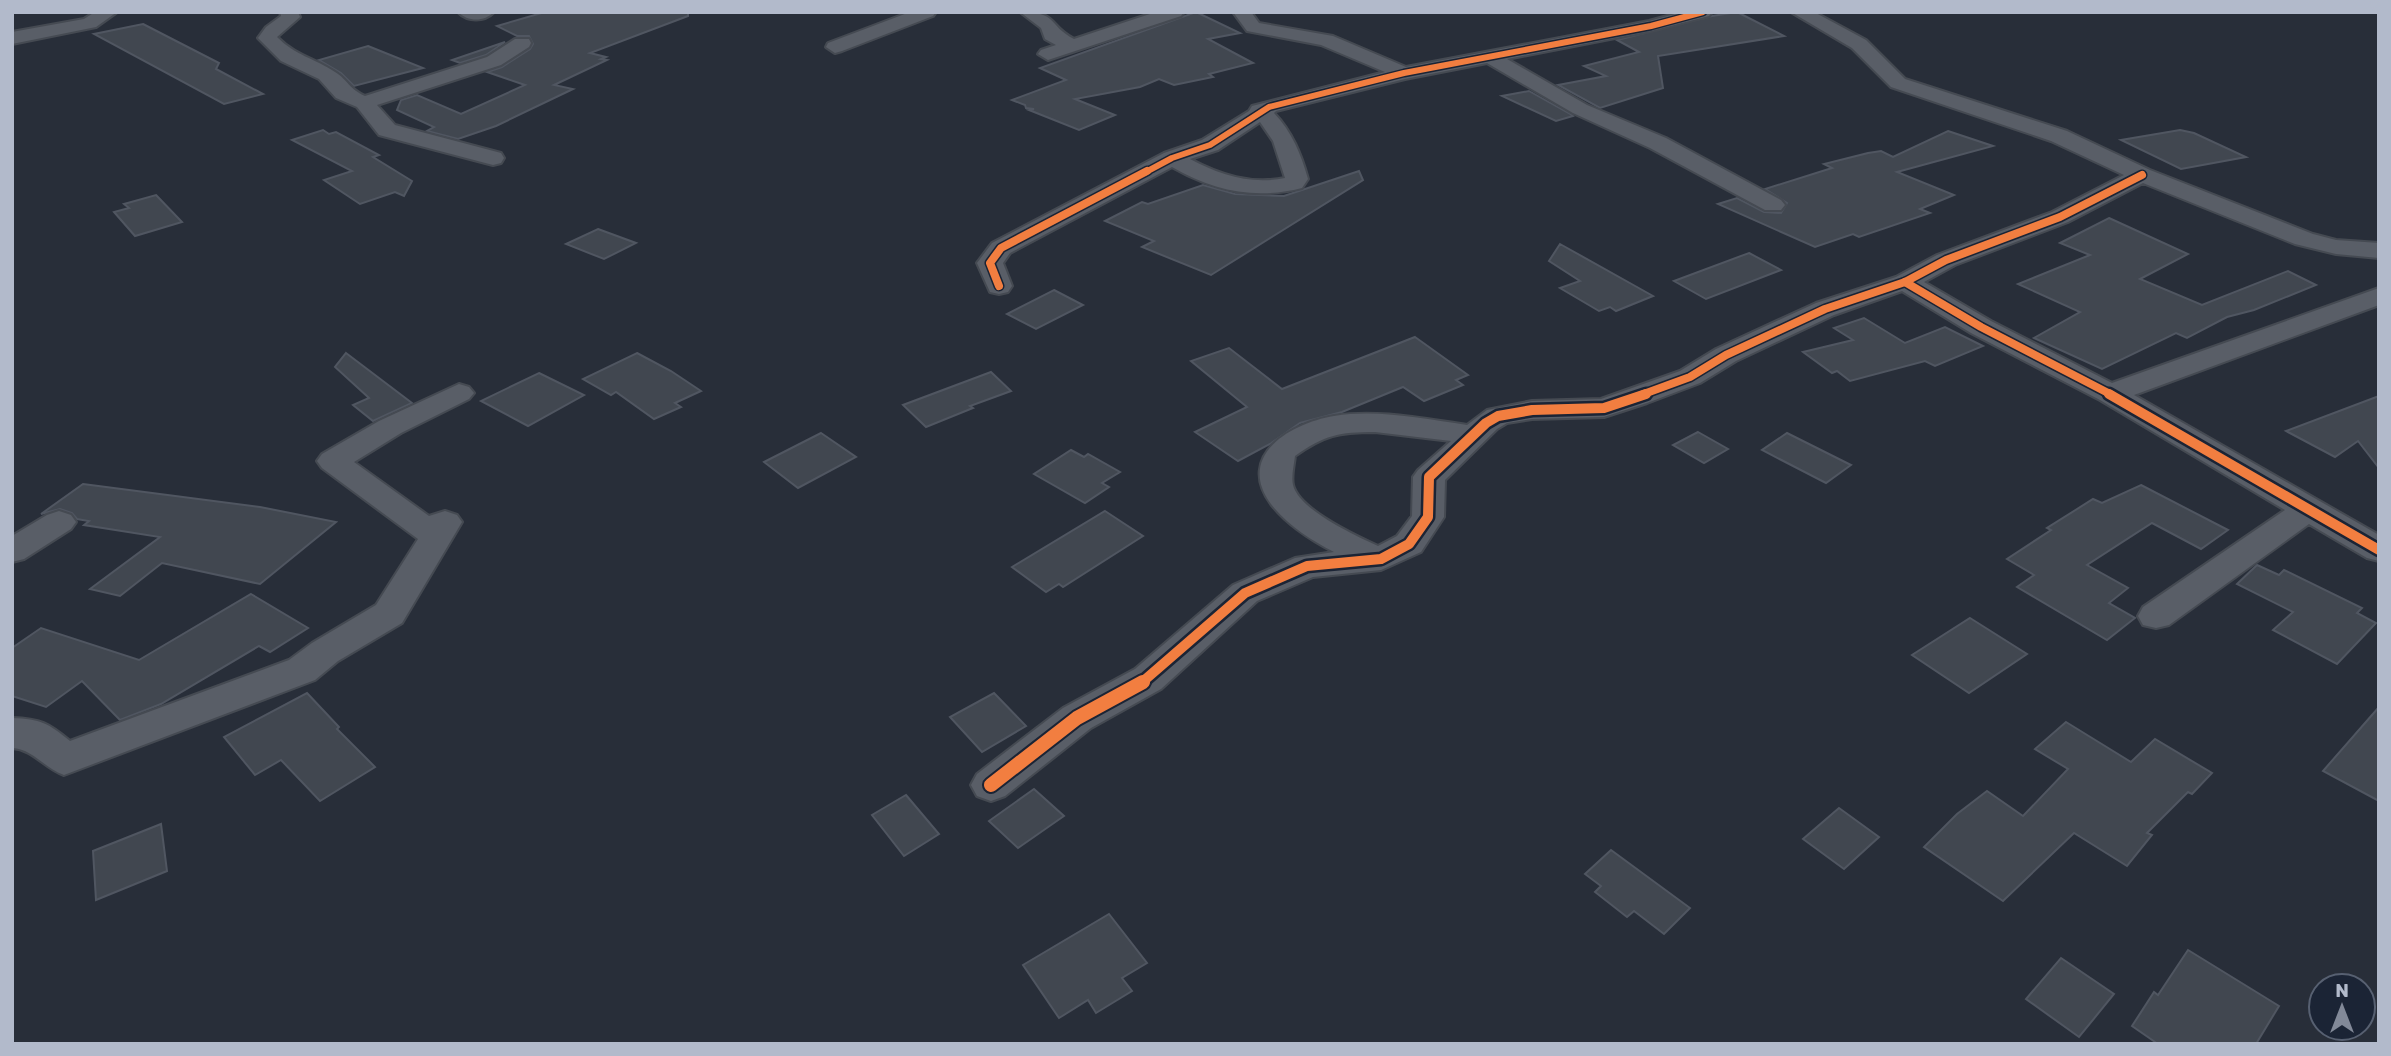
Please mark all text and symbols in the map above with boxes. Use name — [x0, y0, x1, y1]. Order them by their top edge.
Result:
north arrow — [2307, 972, 2377, 1042]
text: N — [2335, 979, 2349, 1002]

